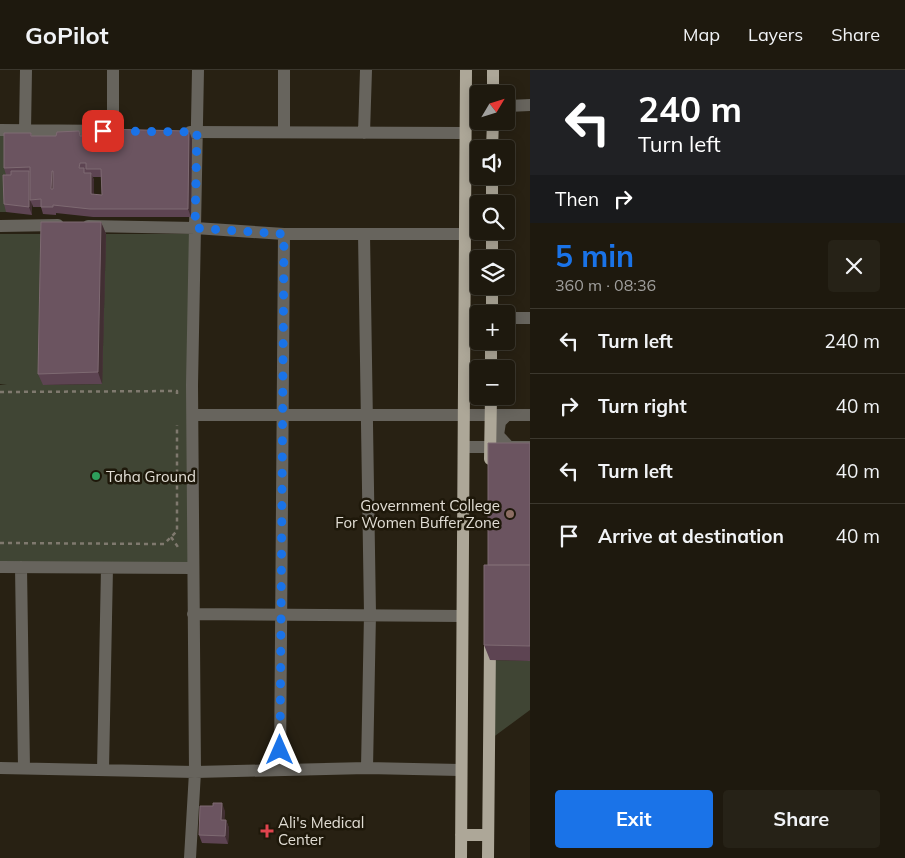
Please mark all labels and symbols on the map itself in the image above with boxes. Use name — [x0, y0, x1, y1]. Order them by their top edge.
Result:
north arrow — [470, 85, 515, 130]
pin — [82, 110, 124, 152]
place label: Taha Ground — [106, 467, 196, 486]
marker: Taha Ground — [90, 470, 102, 482]
place label: Government College For Women Buffer Zone — [335, 496, 500, 532]
marker: Government College For Women Buffer Zone — [504, 508, 516, 520]
position arrow — [253, 723, 305, 775]
place label: Ali's Medical Center — [278, 813, 364, 849]
marker: Ali's Medical Center — [260, 824, 274, 838]

